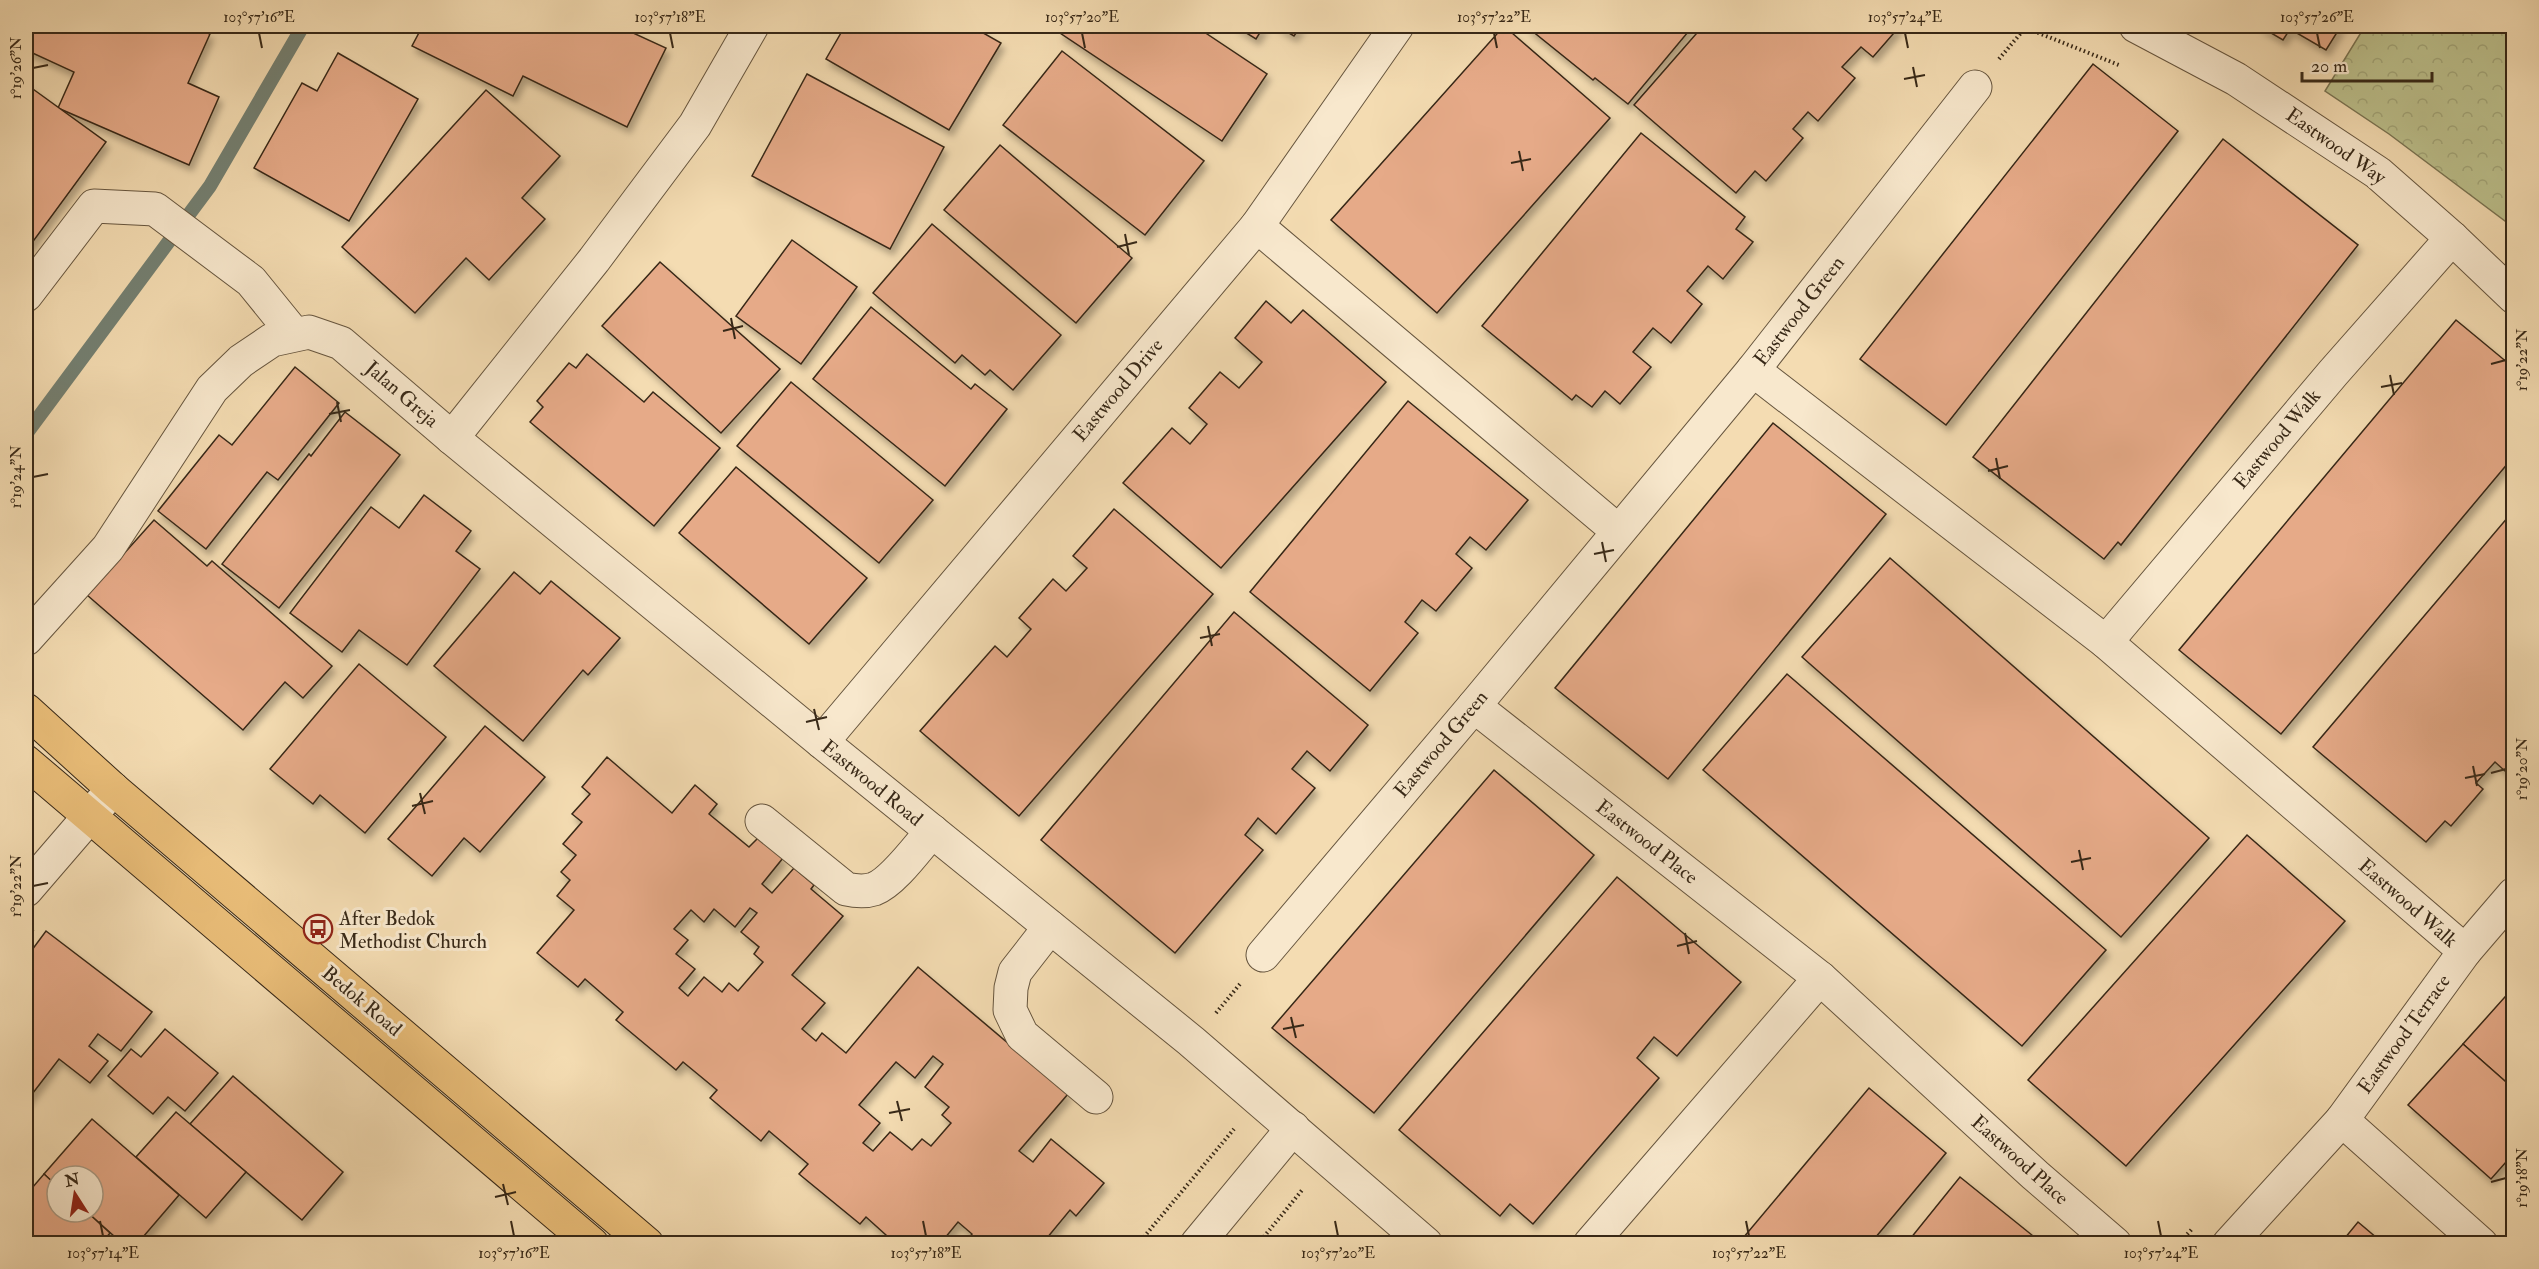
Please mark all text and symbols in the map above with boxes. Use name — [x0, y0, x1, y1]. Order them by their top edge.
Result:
text: 103°57'16"E — [223, 8, 295, 27]
text: 103°57'18"E — [634, 8, 706, 27]
text: 103°57'20"E — [1045, 8, 1119, 27]
text: 103°57'22"E — [1457, 8, 1531, 27]
text: 103°57'24"E — [1868, 8, 1942, 27]
text: 103°57'26"E — [2280, 8, 2354, 27]
text: 1°19'26"N — [7, 36, 26, 99]
scale bar — [2302, 45, 2432, 83]
text: 20 m — [2311, 55, 2347, 78]
street label: Eastwood Way — [2281, 102, 2392, 190]
street label: Eastwood Green — [1748, 251, 1850, 371]
text: 1°19'22"N — [2513, 328, 2532, 391]
street label: Eastwood Drive — [1068, 333, 1168, 447]
street label: Jalan Greja — [359, 355, 444, 433]
street label: Eastwood Walk — [2228, 384, 2326, 494]
text: 1°19'24"N — [7, 445, 26, 509]
street label: Eastwood Green — [1389, 685, 1493, 803]
street label: Eastwood Road — [816, 734, 928, 832]
text: 1°19'20"N — [2513, 737, 2532, 800]
street label: Eastwood Place — [1591, 794, 1703, 890]
street label: Eastwood Walk — [2353, 853, 2463, 953]
text: 1°19'22"N — [7, 854, 26, 917]
place label: After Bedok Methodist Church — [338, 906, 487, 954]
bus stop icon: After Bedok Methodist Church — [302, 913, 334, 945]
street label: Bedok Road — [317, 960, 407, 1042]
street label: Eastwood Terrace — [2352, 969, 2456, 1099]
street label: Eastwood Place — [1966, 1110, 2074, 1210]
text: 1°19'18"N — [2513, 1148, 2532, 1208]
north arrow — [45, 1164, 105, 1224]
text: N — [62, 1169, 82, 1192]
text: 103°57'14"E — [67, 1244, 139, 1263]
text: 103°57'16"E — [478, 1244, 550, 1263]
text: 103°57'18"E — [890, 1244, 962, 1263]
text: 103°57'20"E — [1301, 1244, 1375, 1263]
text: 103°57'22"E — [1712, 1244, 1786, 1263]
text: 103°57'24"E — [2124, 1244, 2198, 1263]

